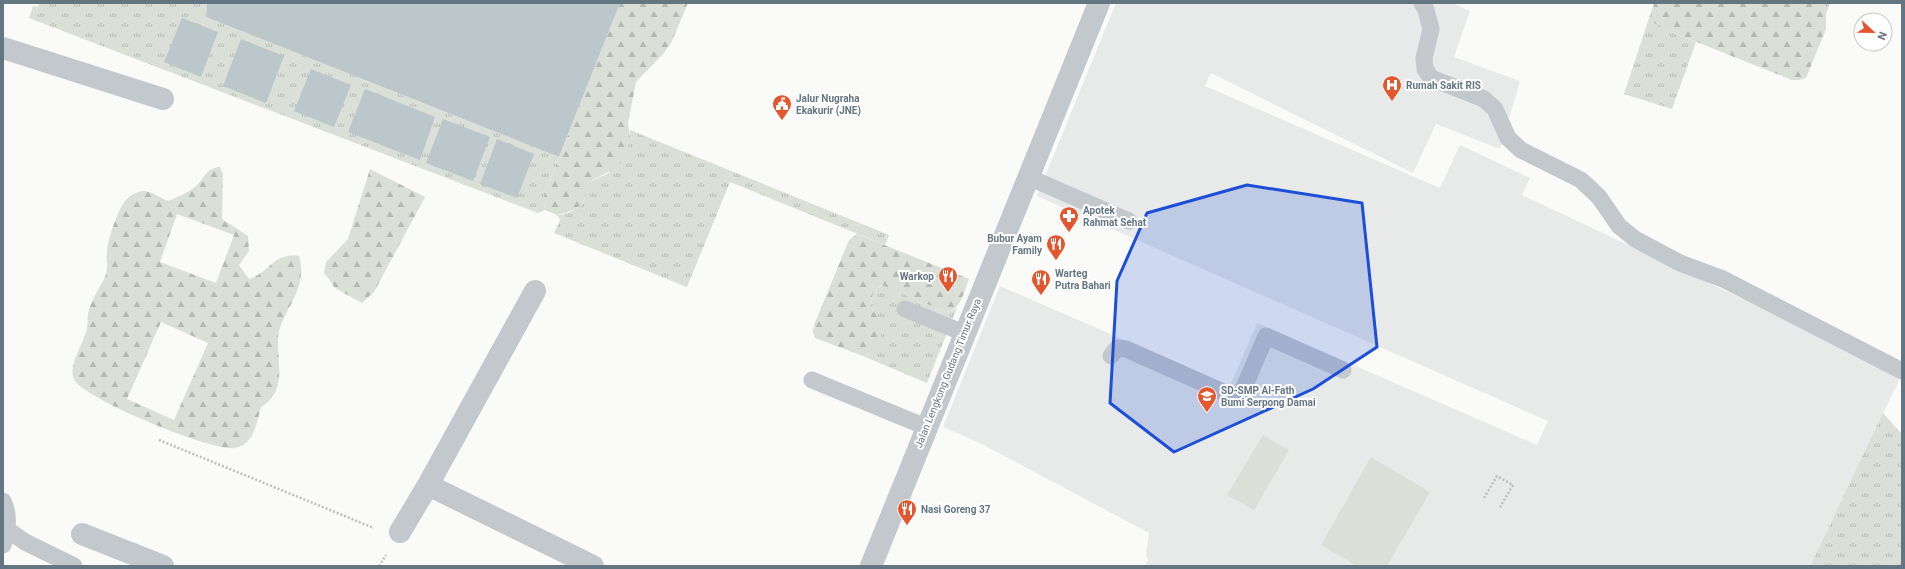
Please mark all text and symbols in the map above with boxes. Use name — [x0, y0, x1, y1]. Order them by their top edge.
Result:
north arrow — [1853, 12, 1893, 52]
text: N — [1874, 30, 1889, 42]
hospital icon: Rumah Sakit RIS — [1381, 74, 1403, 102]
place label: Rumah Sakit RIS — [1406, 80, 1481, 91]
public building icon: Jalur Nugraha Ekakurir (JNE) — [771, 93, 793, 121]
place label: Jalur Nugraha Ekakurir (JNE) — [796, 93, 861, 117]
pharmacy icon: Apotek Rahmat Sehat — [1058, 205, 1080, 233]
place label: Apotek Rahmat Sehat — [1083, 205, 1147, 228]
place label: Bubur Ayam Family — [987, 233, 1043, 256]
restaurant icon: Bubur Ayam Family — [1045, 233, 1067, 261]
restaurant icon: Warkop — [937, 265, 959, 293]
restaurant icon: Warteg Putra Bahari — [1030, 268, 1052, 296]
place label: Warteg Putra Bahari — [1055, 268, 1111, 291]
place label: Warkop — [900, 271, 934, 282]
street label: Jalan Lengkong Gudang Timur Raya — [913, 297, 983, 449]
school or university icon: SD-SMP Al-Fath Bumi Serpong Damai — [1196, 385, 1218, 413]
place label: SD-SMP Al-Fath Bumi Serpong Damai — [1221, 385, 1316, 408]
restaurant icon: Nasi Goreng 37 — [896, 498, 918, 526]
place label: Nasi Goreng 37 — [921, 504, 991, 515]

